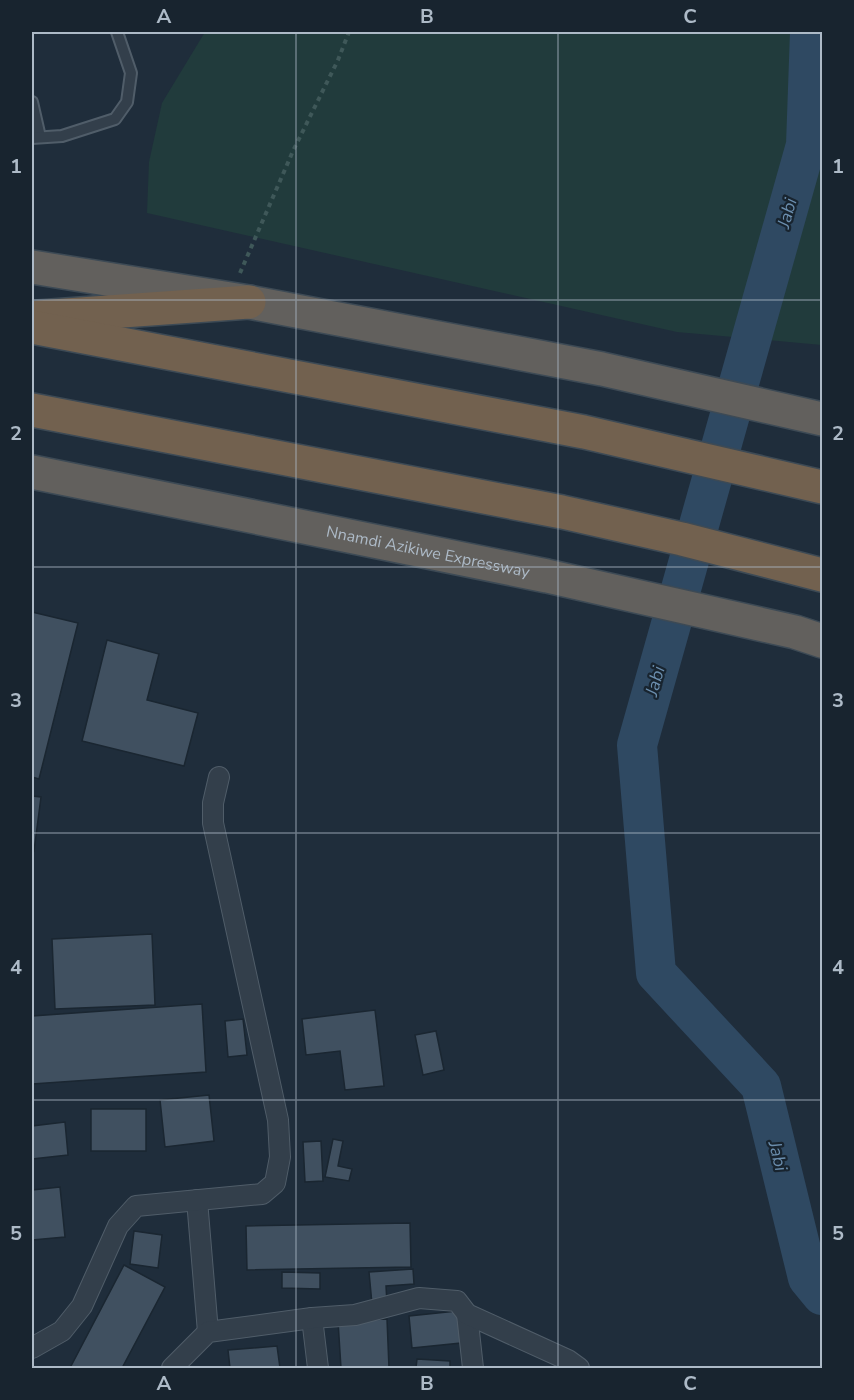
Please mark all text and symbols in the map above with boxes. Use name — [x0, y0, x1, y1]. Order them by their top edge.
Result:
text: A — [157, 3, 172, 30]
text: B — [420, 3, 434, 30]
text: C — [683, 3, 697, 30]
text: 1 — [10, 153, 22, 180]
text: 1 — [832, 153, 844, 180]
water label: Jabi — [771, 194, 803, 232]
text: 2 — [10, 420, 22, 447]
text: 2 — [832, 420, 844, 447]
street label: Nnamdi Azikiwe Expressway — [324, 521, 533, 583]
water label: Jabi — [639, 662, 671, 700]
text: 3 — [10, 687, 22, 714]
text: 3 — [832, 687, 844, 714]
text: 4 — [10, 954, 22, 981]
text: 4 — [832, 954, 844, 981]
water label: Jabi — [762, 1138, 793, 1174]
text: 5 — [10, 1220, 22, 1247]
text: 5 — [832, 1220, 844, 1247]
text: A — [157, 1370, 172, 1397]
text: B — [420, 1370, 434, 1397]
text: C — [683, 1370, 697, 1397]

